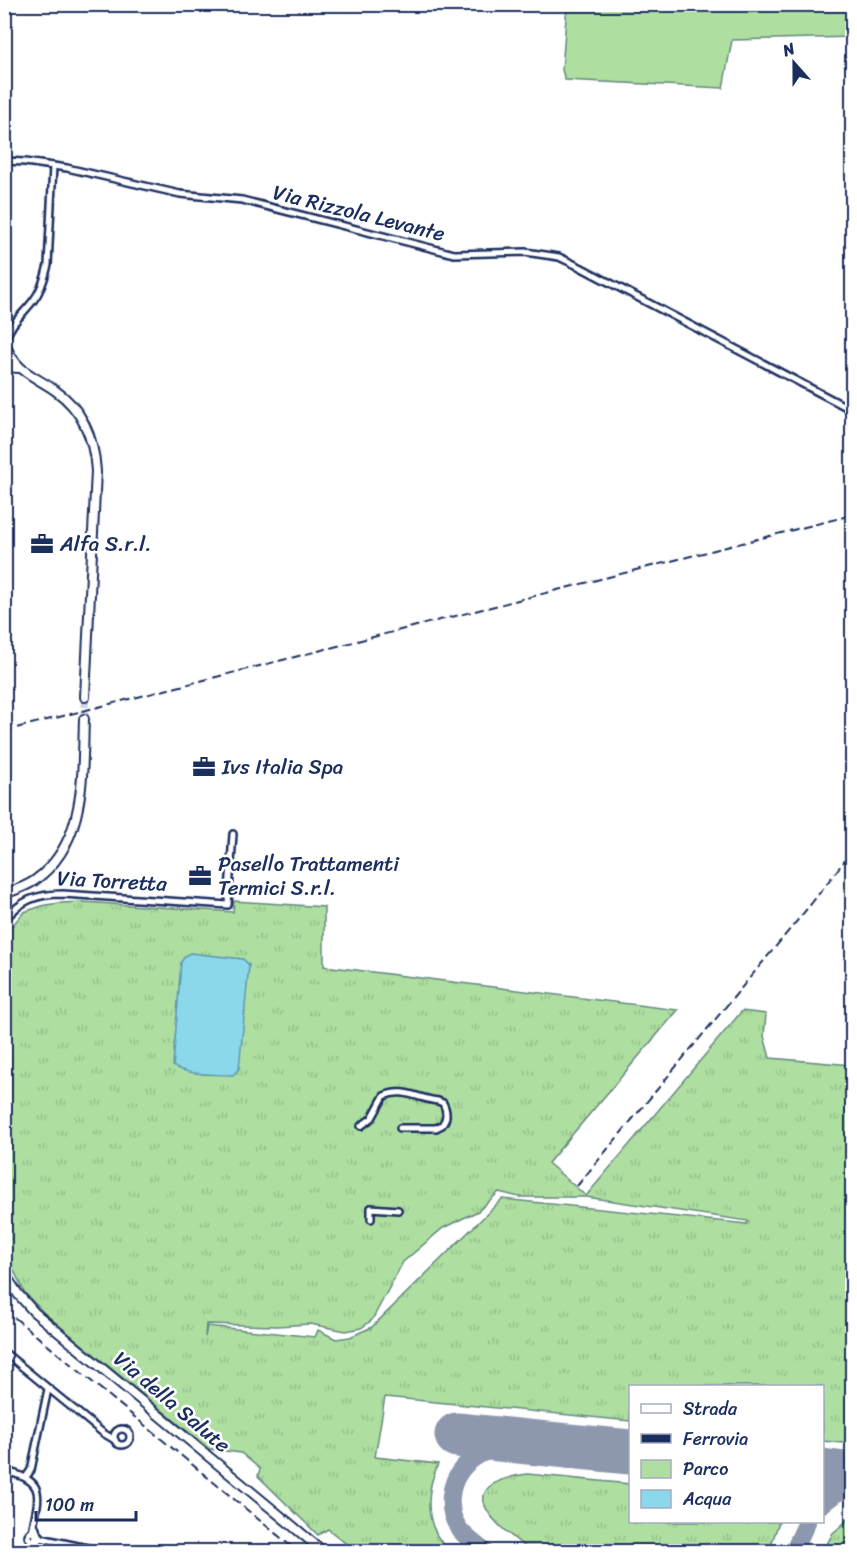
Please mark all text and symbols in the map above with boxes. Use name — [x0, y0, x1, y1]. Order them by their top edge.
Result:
north arrow — [764, 33, 824, 93]
text: N — [777, 34, 800, 65]
street label: Via Rizzola Levante — [269, 173, 449, 253]
place label: Alfa S.r.l. — [59, 525, 152, 563]
office icon: Alfa S.r.l. — [29, 531, 55, 557]
place label: Ivs Italia Spa — [221, 748, 344, 786]
office icon: Ivs Italia Spa — [191, 754, 217, 780]
place label: Pasello Trattamenti Termici S.r.l. — [218, 845, 400, 907]
street label: Via Torretta — [56, 859, 168, 903]
office icon: Pasello Trattamenti Termici S.r.l. — [187, 863, 213, 889]
street label: Via della Salute — [104, 1341, 240, 1463]
legend — [629, 1385, 824, 1523]
text: Strada — [683, 1393, 738, 1425]
text: Ferrovia — [683, 1423, 748, 1455]
text: Parco — [683, 1453, 728, 1485]
text: Acqua — [682, 1483, 732, 1515]
scale bar — [36, 1484, 136, 1522]
text: 100 m — [45, 1489, 94, 1521]

